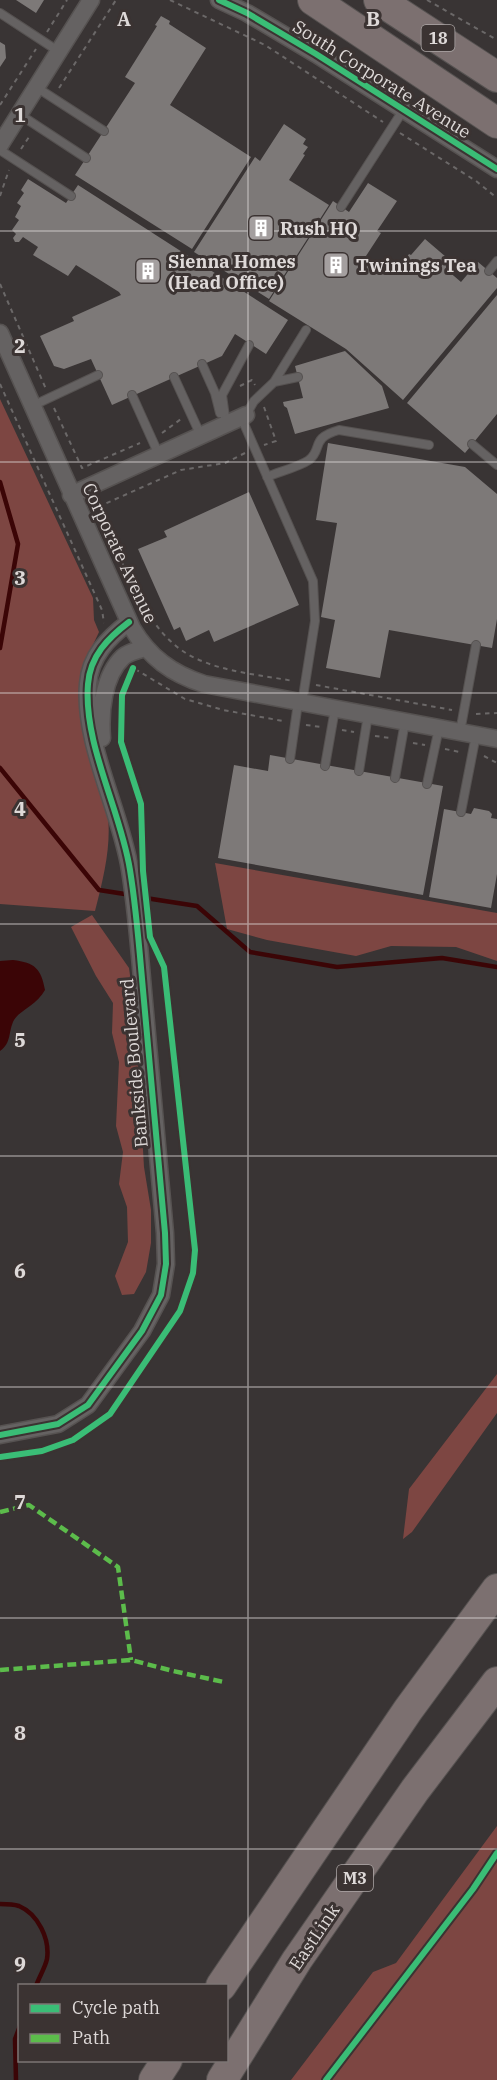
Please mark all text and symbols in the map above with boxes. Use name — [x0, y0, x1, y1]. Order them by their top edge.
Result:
text: A — [117, 5, 131, 32]
text: B — [366, 5, 380, 32]
street label: South Corporate Avenue — [289, 15, 475, 143]
road number: 18 — [422, 25, 454, 51]
text: 1 — [14, 101, 26, 128]
building icon: Rush HQ — [246, 213, 276, 243]
place label: Rush HQ — [280, 217, 358, 240]
place label: Sienna Homes (Head Office) — [168, 250, 296, 294]
building icon: Twinings Tea — [321, 250, 351, 280]
place label: Twinings Tea — [356, 254, 477, 277]
building icon: Sienna Homes (Head Office) — [133, 256, 163, 286]
text: 2 — [14, 332, 26, 359]
street label: Corporate Avenue — [77, 479, 163, 627]
text: 3 — [14, 564, 26, 591]
text: 4 — [14, 795, 26, 822]
street label: Bankside Boulevard — [115, 977, 153, 1149]
text: 5 — [14, 1026, 26, 1053]
text: 6 — [14, 1257, 26, 1284]
text: 7 — [14, 1488, 26, 1515]
text: 8 — [14, 1719, 26, 1746]
road number: M3 — [337, 1865, 373, 1891]
street label: EastLink — [284, 1899, 345, 1974]
text: 9 — [14, 1950, 26, 1977]
legend — [18, 1984, 228, 2062]
text: Cycle path — [72, 1996, 160, 2019]
text: Path — [72, 2026, 110, 2049]

